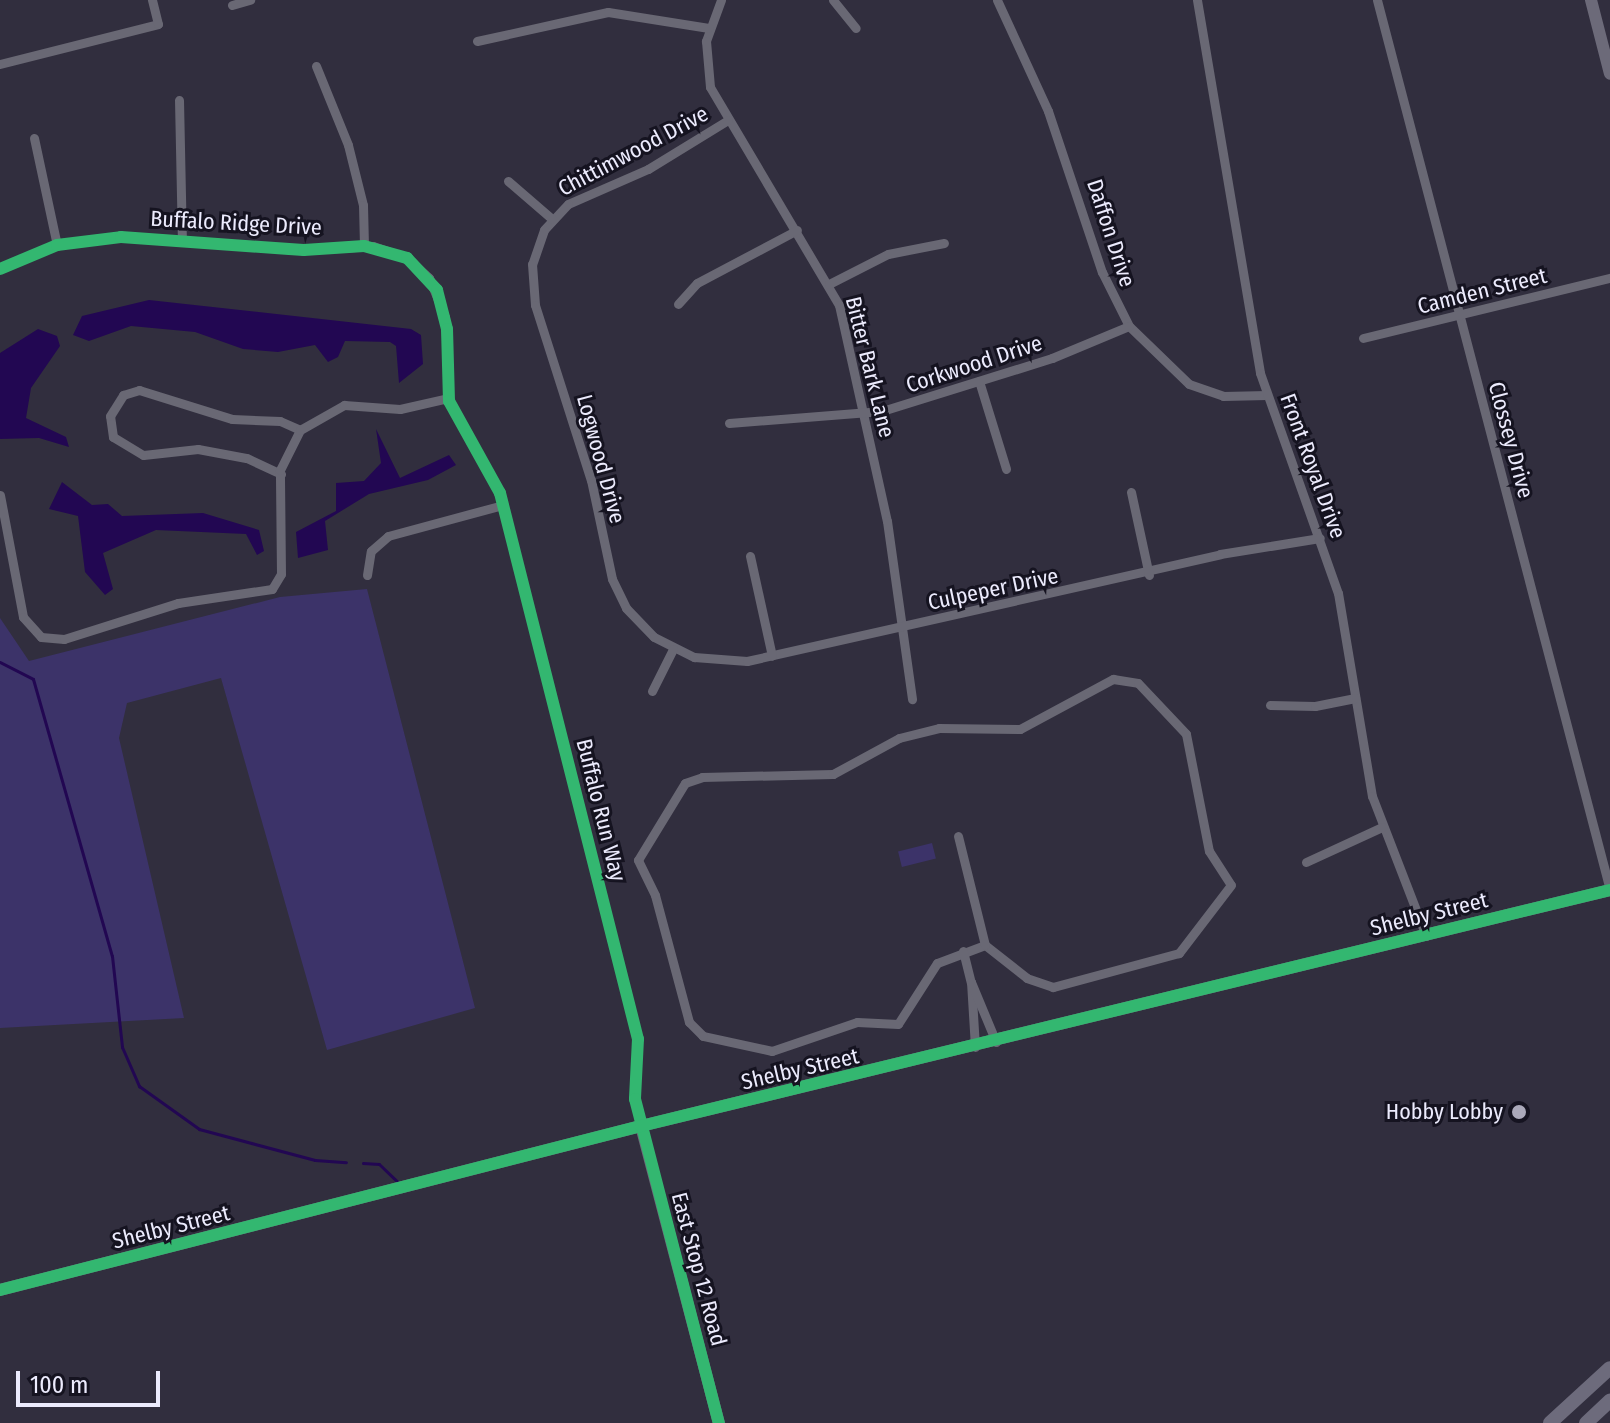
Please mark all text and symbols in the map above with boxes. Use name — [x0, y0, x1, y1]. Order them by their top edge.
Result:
street label: Chittimwood Drive — [554, 100, 712, 202]
street label: Daffon Drive — [1081, 176, 1141, 290]
street label: Buffalo Ridge Drive — [150, 205, 322, 241]
street label: Camden Street — [1415, 262, 1549, 320]
street label: Bitter Bark Lane — [840, 294, 900, 440]
street label: Corkwood Drive — [903, 330, 1045, 398]
street label: Clossey Drive — [1483, 379, 1539, 501]
street label: Front Royal Drive — [1275, 390, 1351, 542]
street label: Logwood Drive — [571, 392, 631, 526]
street label: Culpeper Drive — [925, 562, 1061, 616]
street label: Buffalo Run Way — [571, 736, 631, 884]
street label: Shelby Street — [1368, 887, 1490, 941]
street label: Shelby Street — [739, 1043, 861, 1095]
place label: Hobby Lobby — [1386, 1099, 1503, 1125]
marker: Hobby Lobby — [1510, 1103, 1528, 1121]
street label: East Stop 12 Road — [666, 1189, 732, 1349]
street label: Shelby Street — [110, 1200, 232, 1254]
scale bar — [20, 1355, 164, 1405]
text: 100 m — [30, 1371, 88, 1399]

